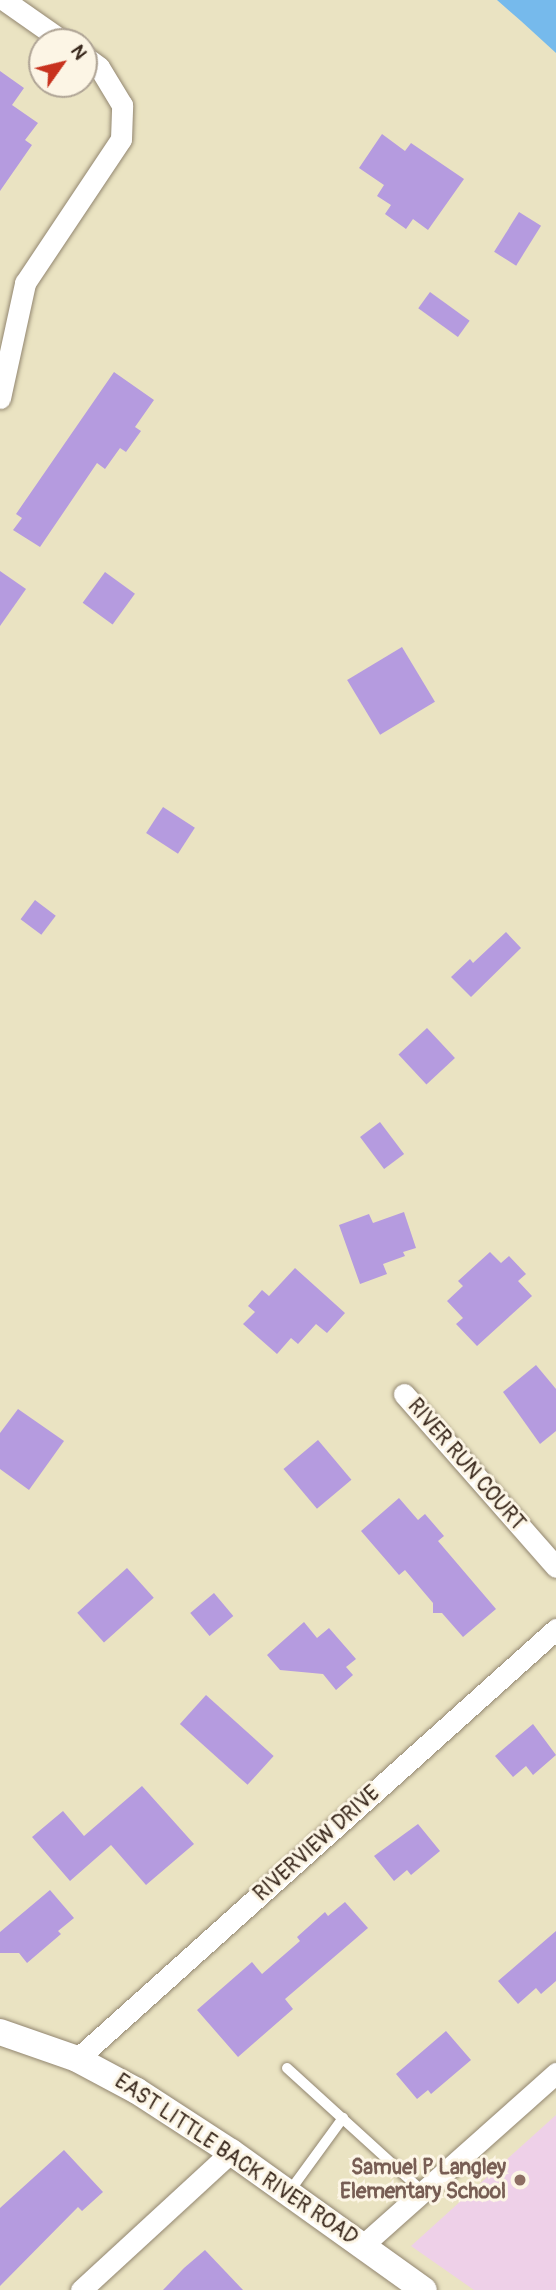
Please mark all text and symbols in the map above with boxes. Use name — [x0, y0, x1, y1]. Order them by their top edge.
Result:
north arrow — [28, 28, 98, 98]
text: N — [65, 40, 92, 64]
street label: RIVER RUN COURT — [402, 1394, 530, 1536]
street label: RIVERVIEW DRIVE — [249, 1781, 385, 1907]
street label: EAST LITTLE BACK RIVER ROAD — [110, 2069, 362, 2251]
place label: Samuel P Langley Elementary School — [340, 2155, 506, 2205]
marker: Samuel P Langley Elementary School — [512, 2172, 528, 2188]

